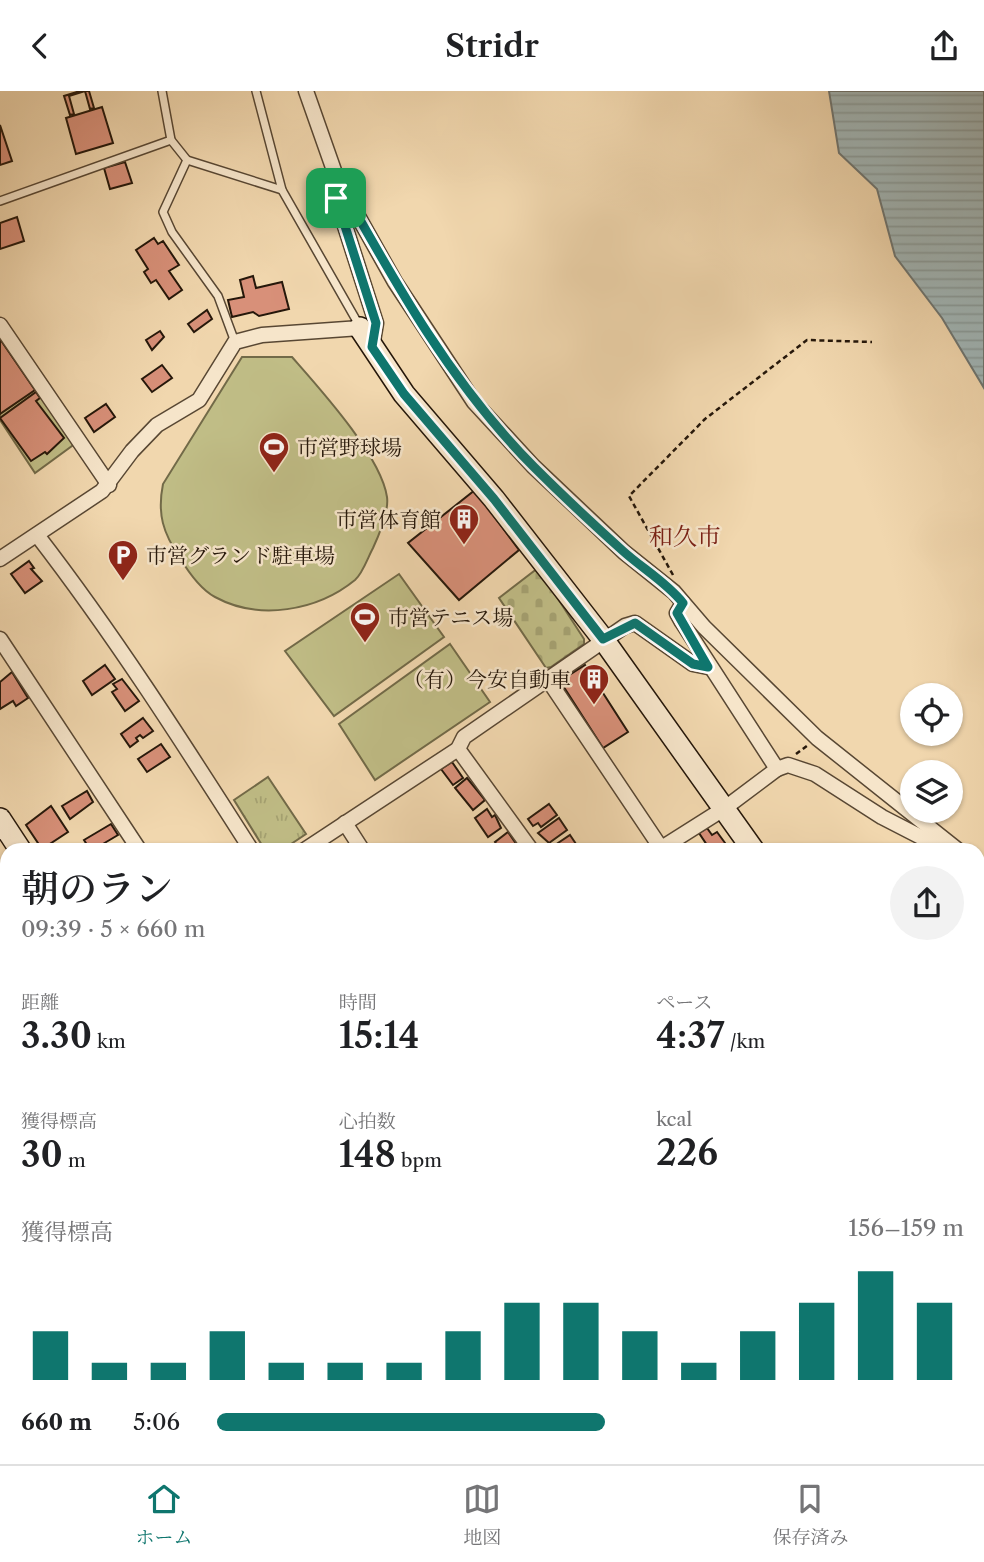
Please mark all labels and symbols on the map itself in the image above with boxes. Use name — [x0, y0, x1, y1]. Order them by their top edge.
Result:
pin — [306, 168, 366, 228]
sports icon: 市営野球場 — [257, 430, 291, 474]
place label: 市営野球場 — [297, 435, 402, 460]
building icon: 市営体育館 — [447, 502, 481, 546]
place label: 市営体育館 — [336, 507, 441, 532]
district label: 和久市 — [649, 522, 721, 551]
parking icon: 市営グランド駐車場 — [106, 538, 140, 582]
place label: 市営グランド駐車場 — [146, 543, 335, 568]
sports icon: 市営テニス場 — [348, 600, 382, 644]
place label: 市営テニス場 — [388, 605, 513, 630]
building icon: （有）今安自動車 — [577, 662, 611, 706]
place label: （有）今安自動車 — [403, 667, 571, 692]

